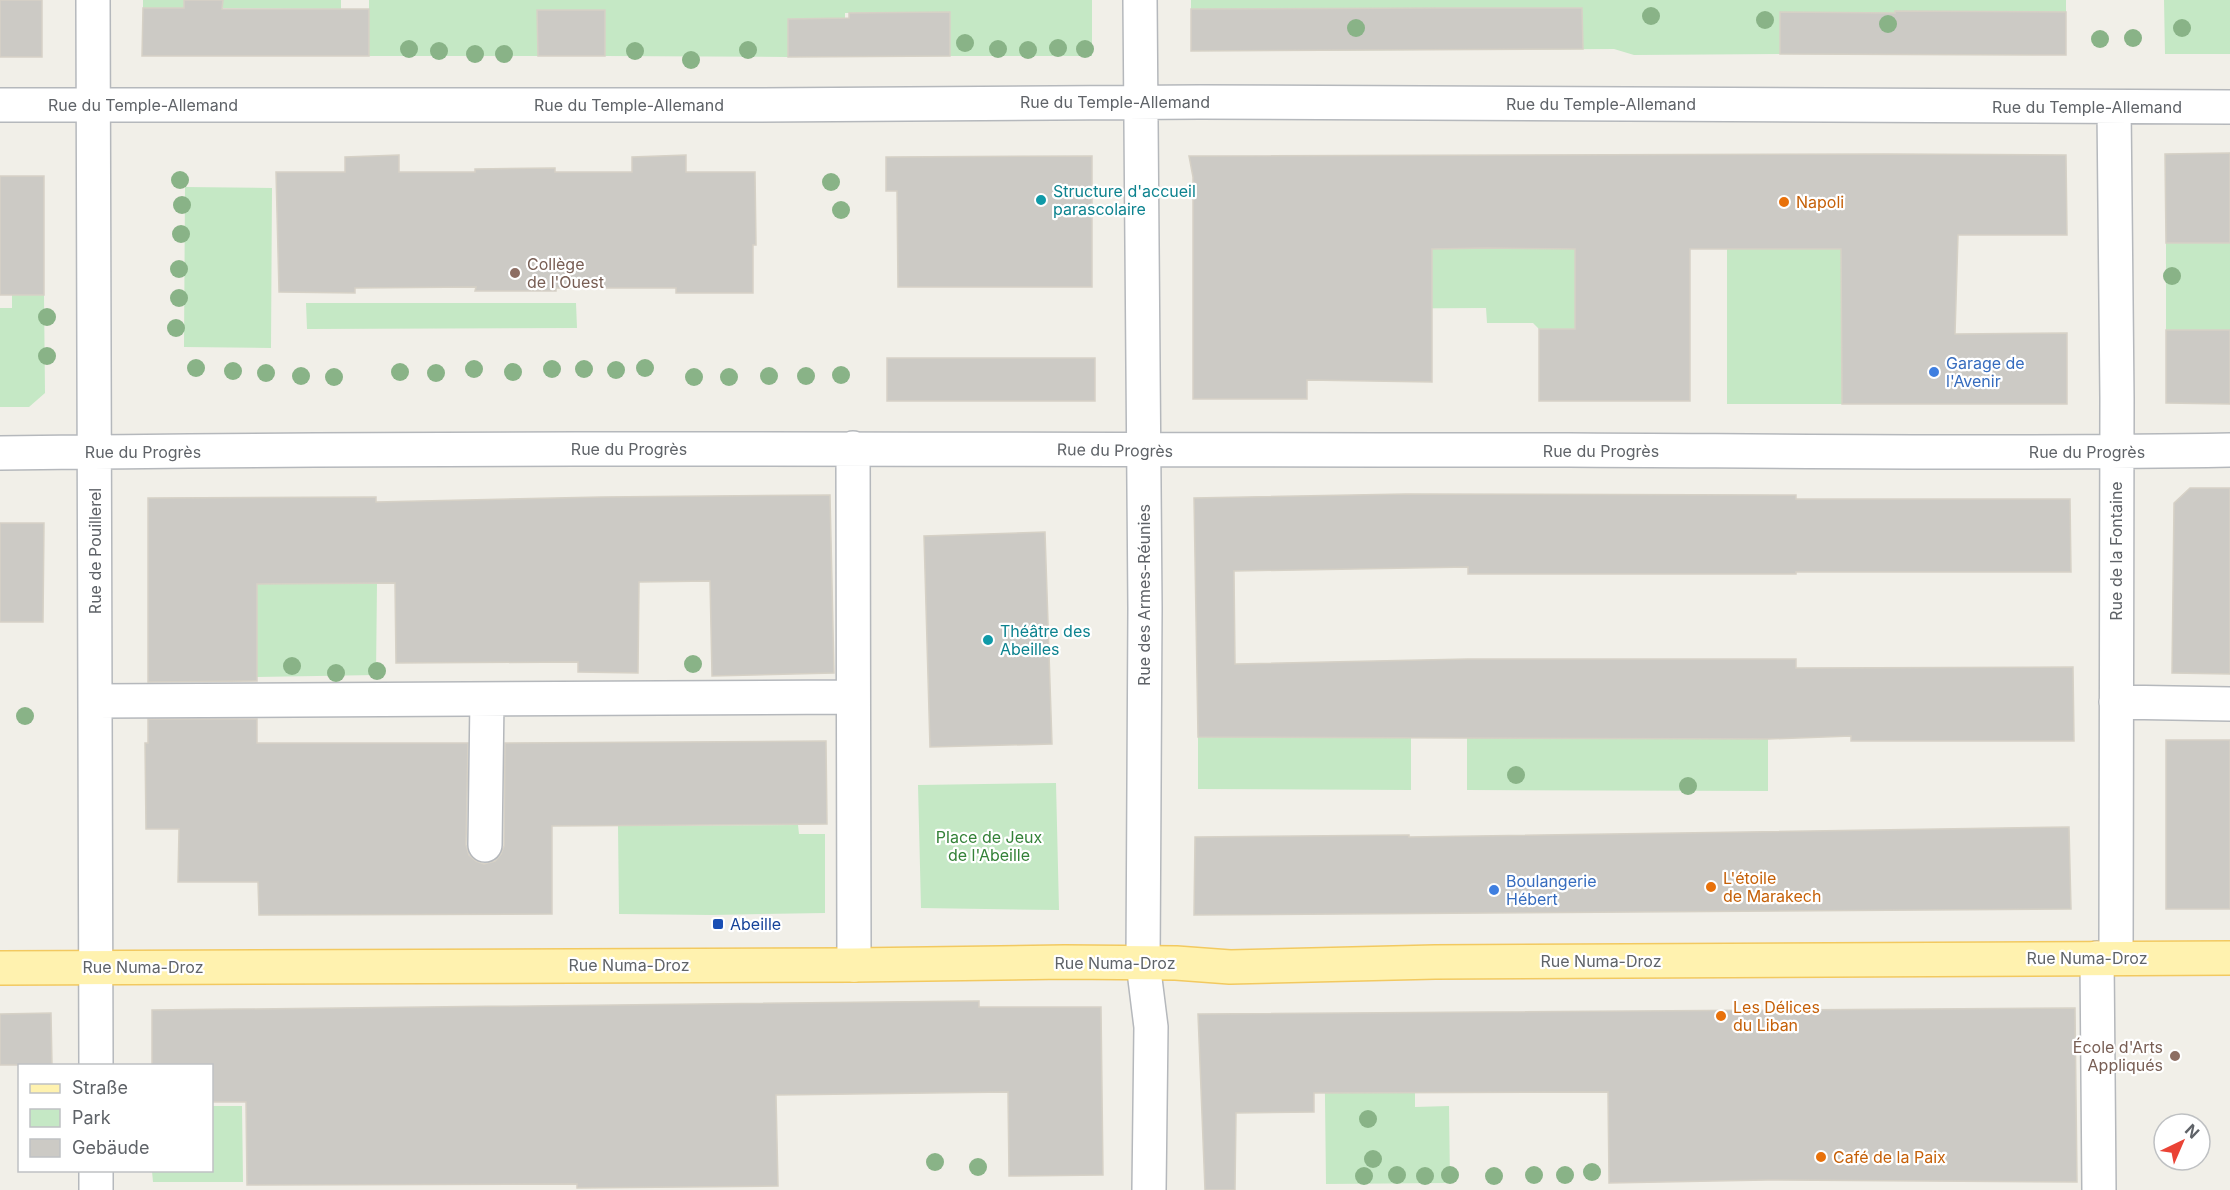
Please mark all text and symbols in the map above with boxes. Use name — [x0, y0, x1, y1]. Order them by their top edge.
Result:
street label: Rue du Temple-Allemand — [1020, 92, 1210, 112]
street label: Rue du Temple-Allemand — [1506, 94, 1696, 114]
street label: Rue du Temple-Allemand — [48, 95, 238, 115]
street label: Rue du Temple-Allemand — [534, 95, 724, 115]
street label: Rue du Temple-Allemand — [1992, 97, 2182, 117]
place label: Structure d'accueil parascolaire — [1053, 181, 1196, 219]
place label: Napoli — [1796, 192, 1844, 212]
marker: Structure d'accueil parascolaire — [1034, 193, 1048, 207]
marker: Napoli — [1777, 195, 1791, 209]
place label: Collège de l'Ouest — [527, 254, 604, 292]
marker: Collège de l'Ouest — [508, 266, 522, 280]
place label: Garage de l'Avenir — [1946, 353, 2025, 391]
marker: Garage de l'Avenir — [1927, 365, 1941, 379]
street label: Rue du Progrès — [571, 439, 687, 459]
street label: Rue du Progrès — [1057, 439, 1173, 461]
street label: Rue du Progrès — [1543, 441, 1659, 461]
street label: Rue du Progrès — [85, 442, 201, 462]
street label: Rue du Progrès — [2029, 442, 2145, 462]
street label: Rue de la Fontaine — [2106, 481, 2126, 621]
street label: Rue de Pouillerel — [85, 488, 105, 614]
street label: Rue des Armes-Réunies — [1134, 504, 1154, 686]
place label: Théâtre des Abeilles — [1000, 621, 1091, 659]
marker: Théâtre des Abeilles — [981, 633, 995, 647]
park label: Place de Jeux de l'Abeille — [936, 827, 1042, 865]
place label: L'étoile de Marakech — [1723, 868, 1821, 906]
place label: Boulangerie Hébert — [1506, 871, 1596, 909]
marker: L'étoile de Marakech — [1704, 880, 1718, 894]
marker: Boulangerie Hébert — [1487, 883, 1501, 897]
place label: Abeille — [730, 914, 781, 934]
marker: Abeille — [711, 917, 725, 931]
street label: Rue Numa-Droz — [2027, 948, 2147, 968]
street label: Rue Numa-Droz — [1541, 951, 1661, 971]
street label: Rue Numa-Droz — [1055, 953, 1175, 973]
street label: Rue Numa-Droz — [569, 955, 689, 975]
street label: Rue Numa-Droz — [83, 957, 203, 977]
place label: Les Délices du Liban — [1733, 997, 1820, 1035]
marker: Les Délices du Liban — [1714, 1009, 1728, 1023]
place label: École d'Arts Appliqués — [2073, 1037, 2163, 1075]
marker: École d'Arts Appliqués — [2168, 1049, 2182, 1063]
legend — [18, 1064, 213, 1172]
text: Straße — [72, 1077, 128, 1098]
text: Park — [72, 1107, 111, 1128]
north arrow — [2152, 1112, 2212, 1172]
text: N — [2181, 1120, 2204, 1143]
text: Gebäude — [72, 1137, 149, 1158]
place label: Café de la Paix — [1833, 1147, 1946, 1167]
marker: Café de la Paix — [1814, 1150, 1828, 1164]

